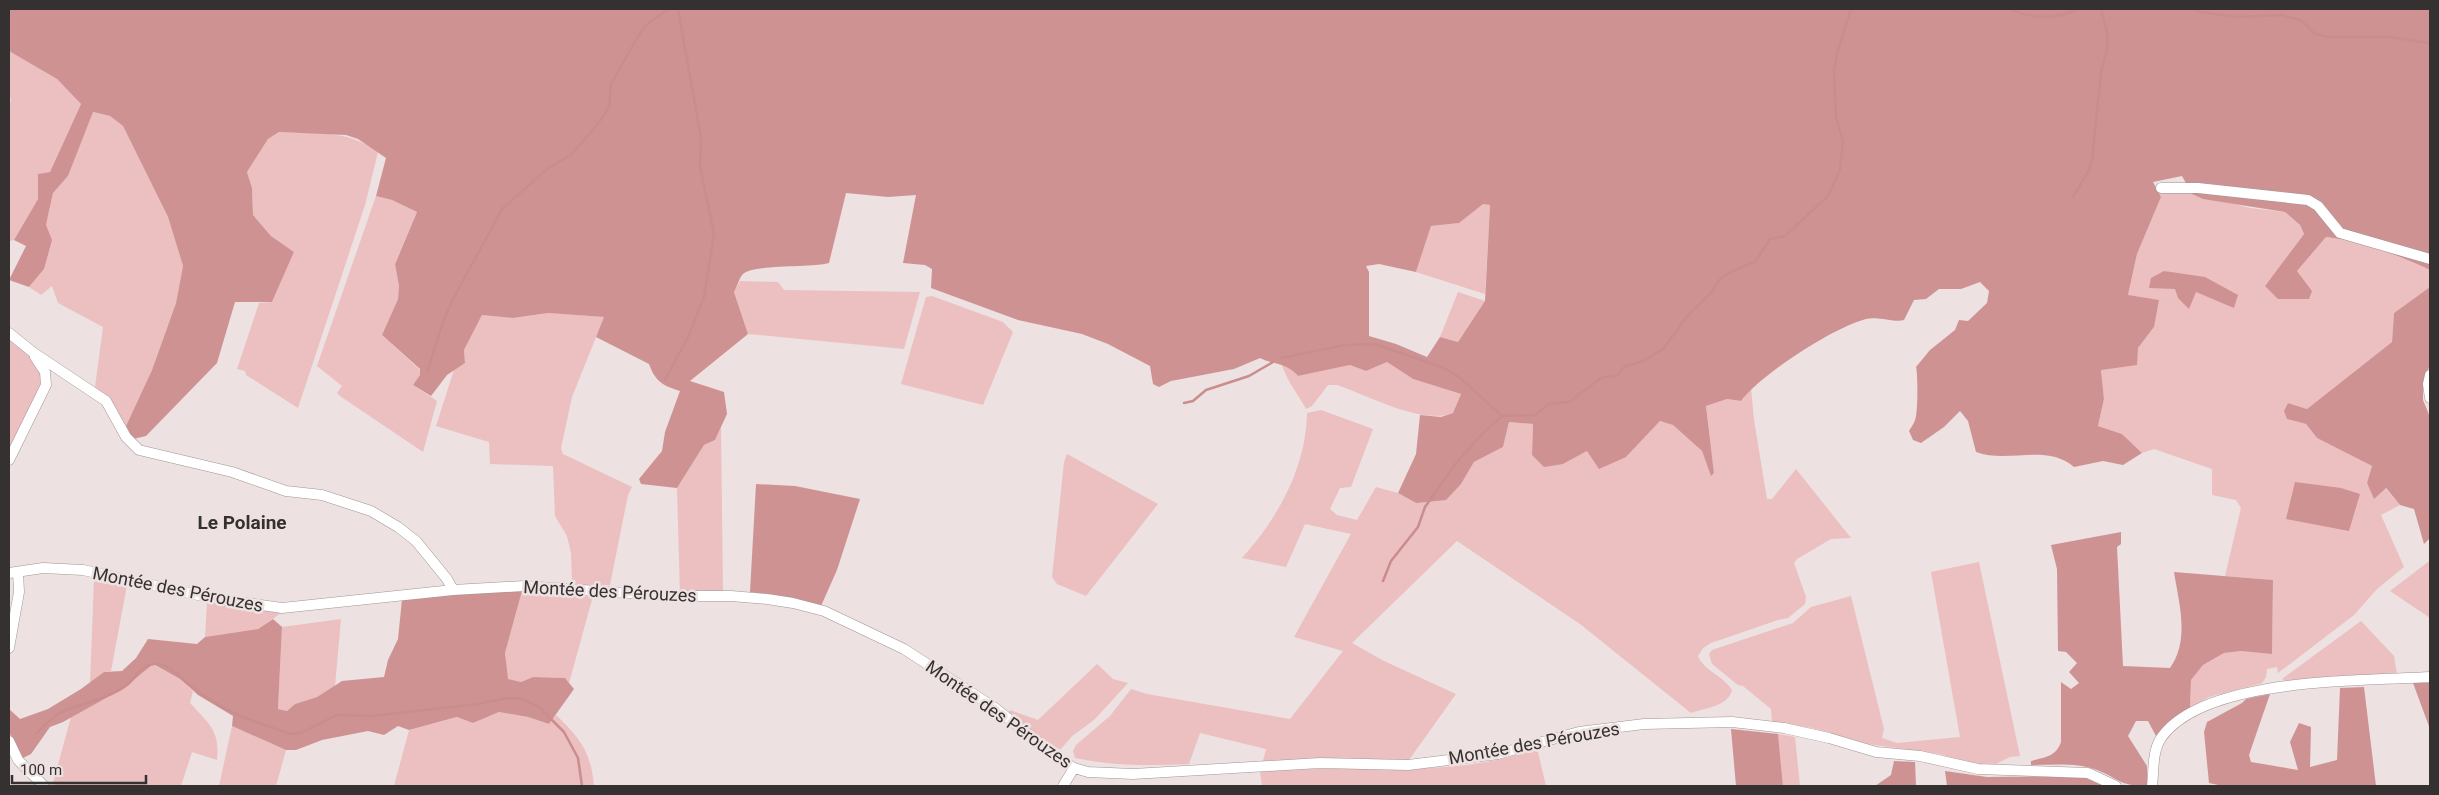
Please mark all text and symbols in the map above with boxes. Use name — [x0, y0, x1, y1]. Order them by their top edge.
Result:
district label: Le Polaine — [197, 511, 287, 534]
street label: Montée des Pérouzes — [91, 562, 265, 616]
street label: Montée des Pérouzes — [523, 576, 697, 606]
street label: Montée des Pérouzes — [922, 656, 1076, 772]
street label: Montée des Pérouzes — [1447, 718, 1621, 768]
scale bar — [12, 752, 146, 784]
text: 100 m — [20, 761, 62, 779]

